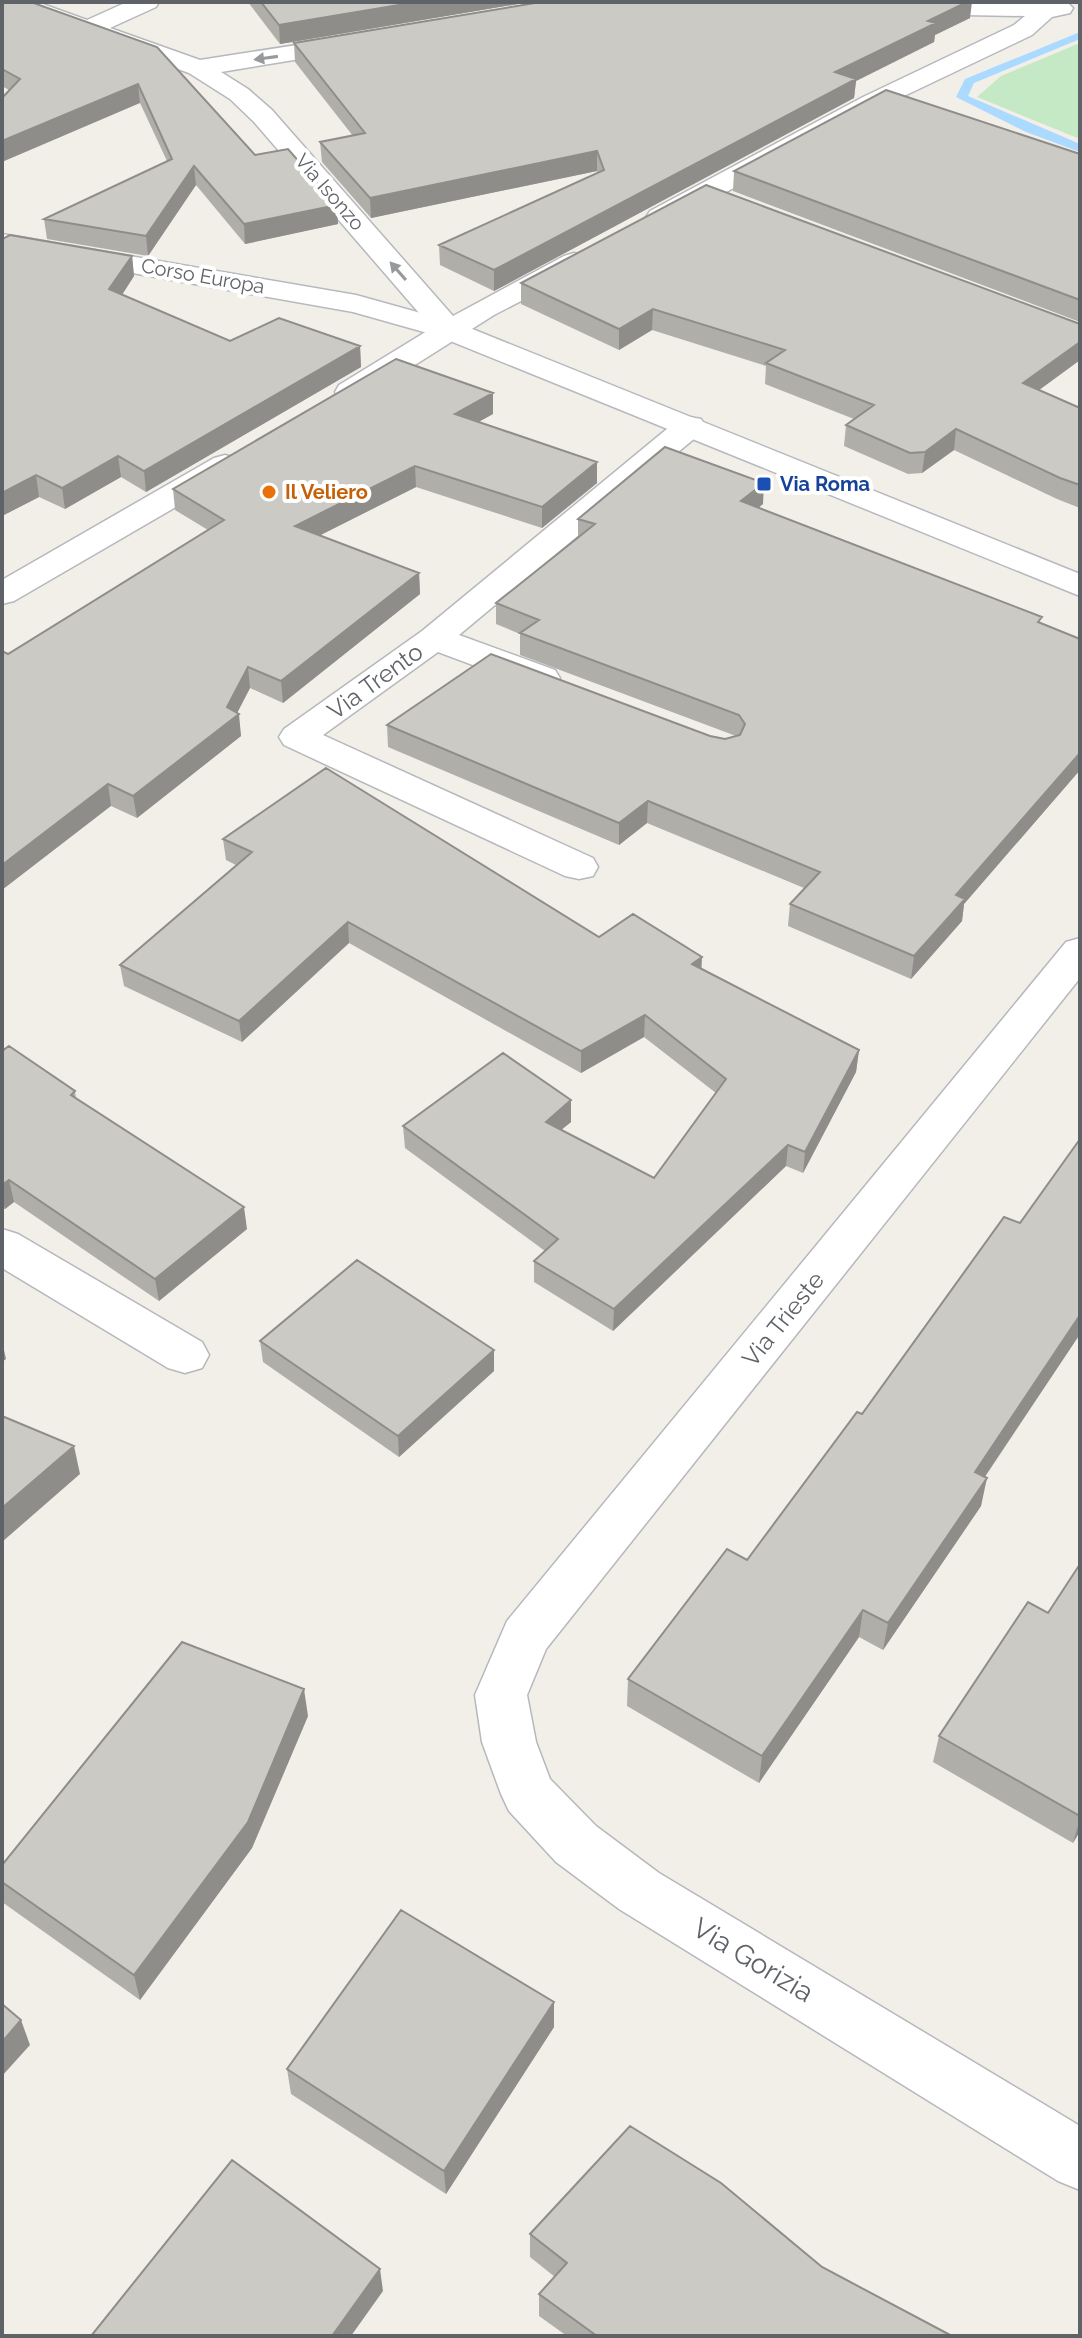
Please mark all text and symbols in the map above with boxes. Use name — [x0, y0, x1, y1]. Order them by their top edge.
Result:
one-way arrow — [253, 52, 278, 65]
street label: Via Isonzo — [290, 149, 370, 235]
street label: Corso Europa — [139, 253, 267, 299]
one-way arrow — [390, 261, 407, 281]
place label: Via Roma — [780, 472, 870, 496]
marker: Via Roma — [755, 475, 773, 493]
place label: Il Veliero — [285, 480, 368, 504]
marker: Il Veliero — [260, 483, 278, 501]
street label: Via Trento — [322, 637, 428, 725]
street label: Via Trieste — [736, 1266, 830, 1372]
street label: Via Gorizia — [687, 1911, 819, 2009]

